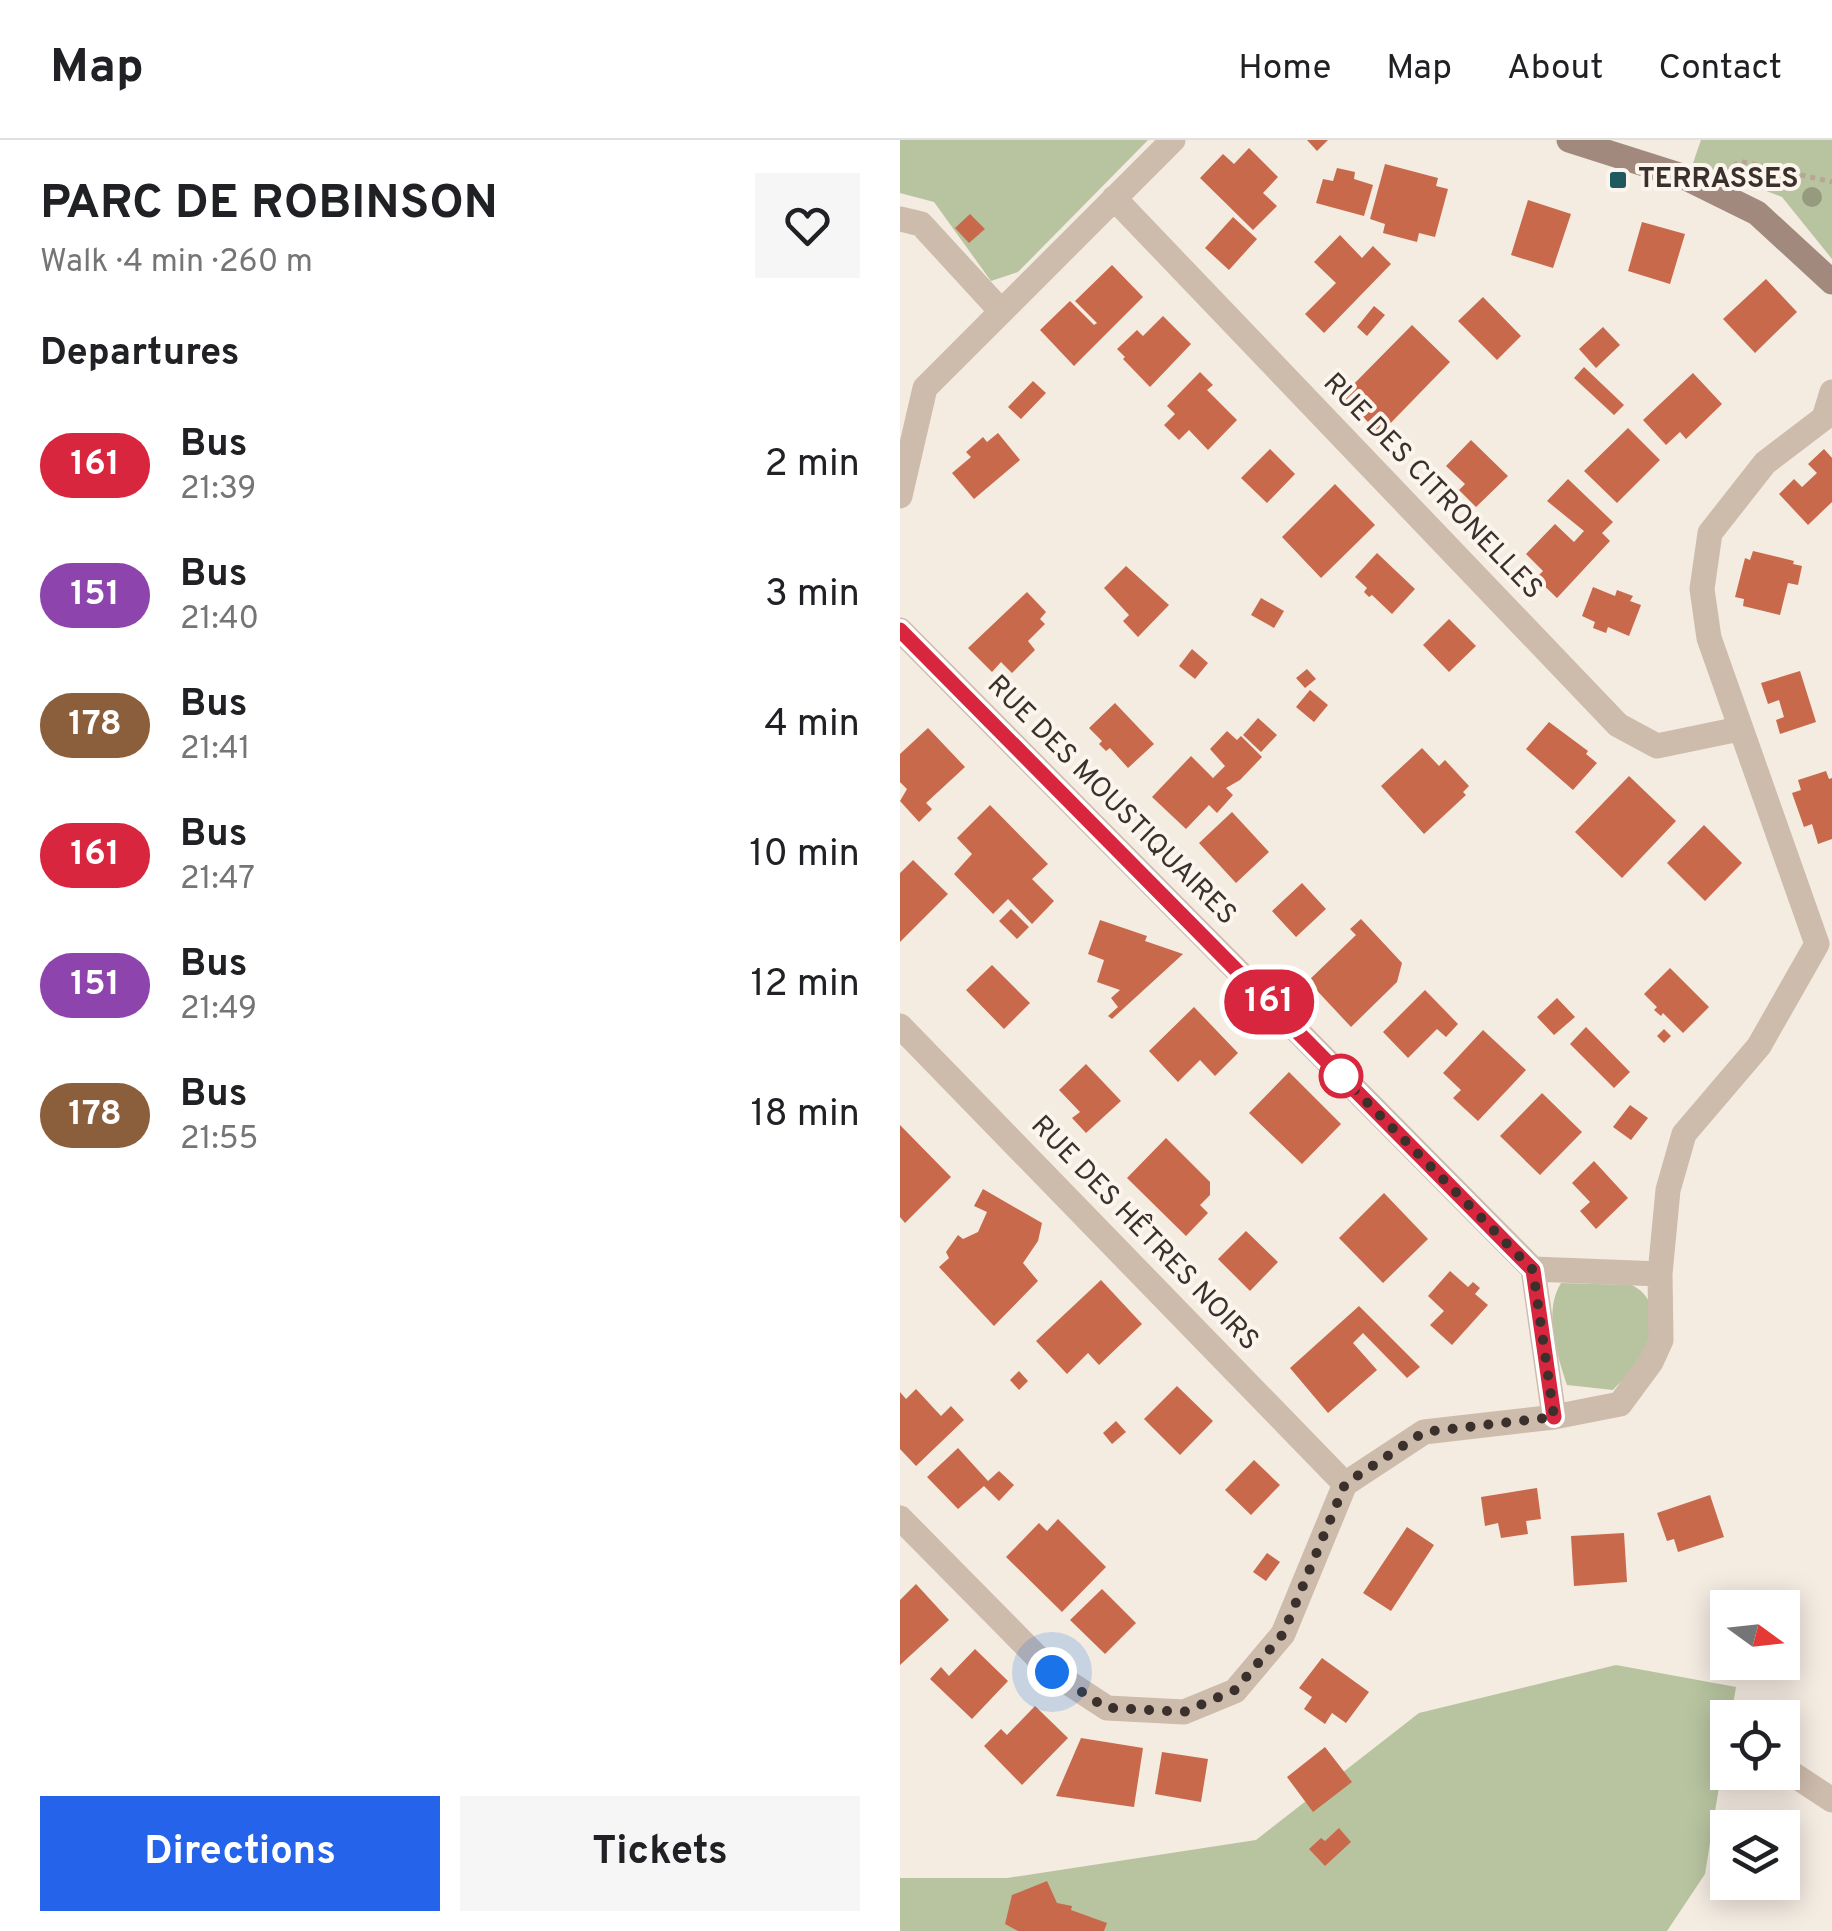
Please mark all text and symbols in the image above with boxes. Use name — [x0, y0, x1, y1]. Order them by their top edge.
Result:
text: Map — [50, 39, 144, 99]
text: Home — [1238, 47, 1331, 91]
text: Map — [1386, 47, 1452, 91]
text: About — [1507, 47, 1603, 91]
text: Contact — [1658, 47, 1782, 91]
place label: TERRASSES — [1638, 162, 1798, 198]
marker: TERRASSES — [1607, 169, 1629, 191]
button: heart — [755, 173, 860, 278]
text: PARC DE ROBINSON — [40, 175, 498, 235]
text: Walk · 4 min · 260 m — [40, 243, 313, 283]
text: Departures — [40, 330, 240, 379]
street label: RUE DES CITRONELLES — [1314, 366, 1550, 608]
text: Bus — [180, 421, 247, 470]
text: 2 min — [765, 441, 860, 490]
text: 161 — [70, 443, 120, 487]
text: 21:39 — [180, 470, 256, 510]
text: Bus — [180, 551, 247, 600]
text: 3 min — [765, 571, 860, 620]
text: 151 — [70, 573, 120, 617]
text: 21:40 — [180, 600, 259, 640]
street label: RUE DES MOUSTIQUAIRES — [978, 668, 1244, 934]
text: Bus — [180, 681, 247, 730]
text: 4 min — [764, 701, 860, 750]
text: 178 — [68, 703, 122, 747]
text: 21:41 — [180, 730, 251, 770]
text: Bus — [180, 811, 247, 860]
text: 10 min — [749, 831, 860, 880]
text: 161 — [70, 833, 120, 877]
text: 21:47 — [180, 860, 255, 900]
text: Bus — [180, 941, 247, 990]
text: 12 min — [750, 961, 860, 1010]
text: 151 — [70, 963, 120, 1007]
line badge: 161 — [1212, 970, 1326, 1034]
text: 161 — [1244, 980, 1294, 1024]
text: 21:49 — [180, 990, 257, 1030]
unlabelled marker — [1320, 1055, 1362, 1097]
text: Bus — [180, 1071, 247, 1120]
text: 18 min — [750, 1091, 860, 1140]
text: 178 — [68, 1093, 122, 1137]
street label: RUE DES HÊTRES NOIRS — [1022, 1107, 1267, 1359]
text: 21:55 — [180, 1120, 258, 1160]
north arrow — [1710, 1590, 1800, 1680]
map controls — [1710, 1590, 1800, 1900]
your location — [1027, 1647, 1077, 1697]
button: locate — [1710, 1700, 1800, 1790]
button: Directions — [40, 1796, 440, 1911]
button: Tickets — [460, 1796, 860, 1911]
button: layers — [1710, 1810, 1800, 1900]

